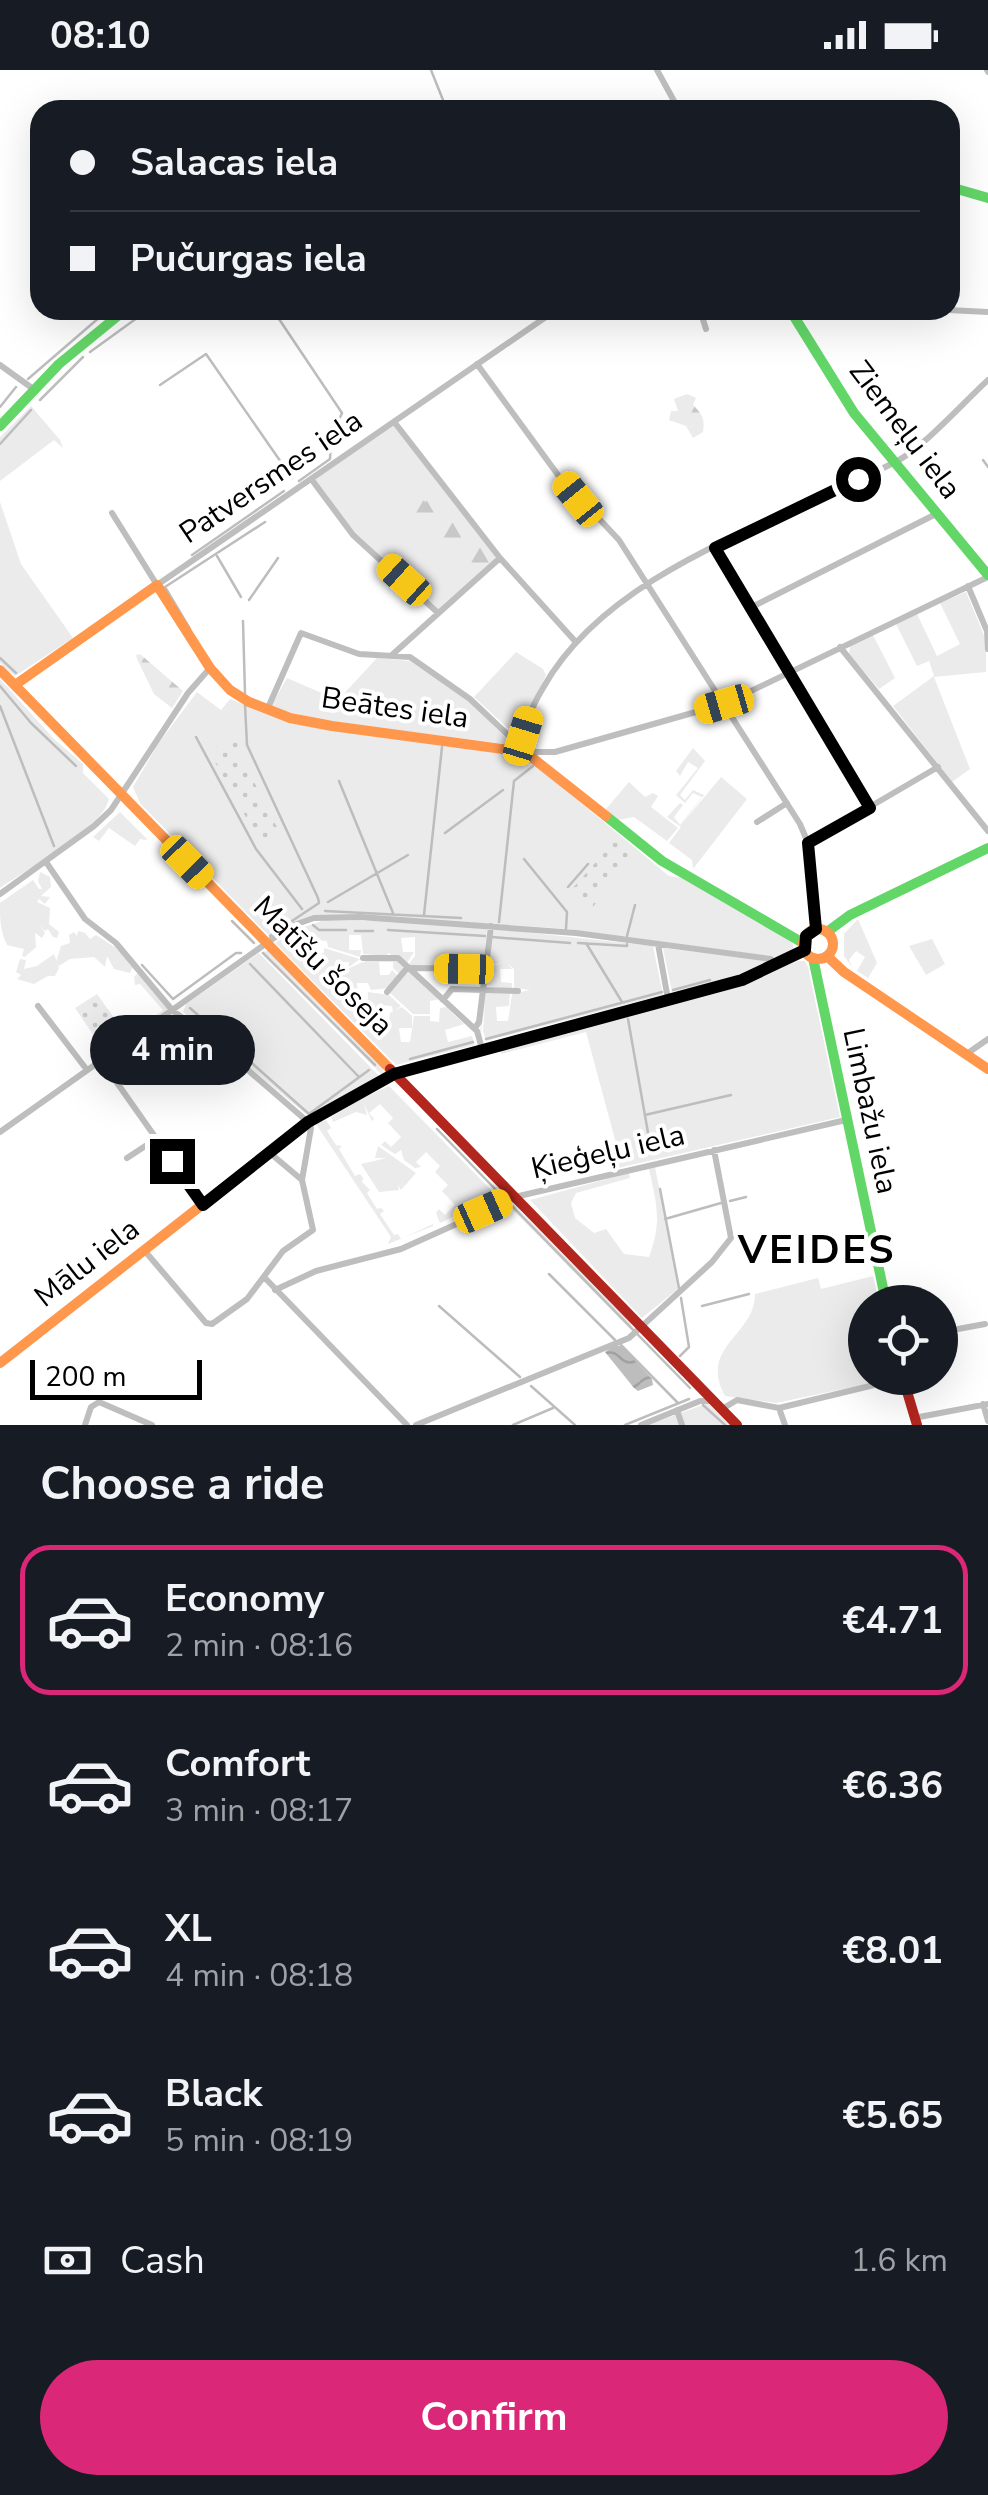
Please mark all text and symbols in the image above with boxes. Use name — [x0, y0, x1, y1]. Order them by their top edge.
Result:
text: 08:10 — [50, 10, 151, 61]
text: Salacas iela — [130, 137, 338, 188]
text: Pučurgas iela — [130, 233, 367, 284]
street label: Ziemeļu iela — [839, 352, 971, 508]
street label: Patversmes iela — [171, 401, 371, 553]
route start — [836, 457, 881, 502]
car — [547, 466, 609, 532]
car — [372, 549, 436, 611]
street label: Beātes iela — [319, 677, 471, 739]
car — [691, 681, 757, 727]
car — [500, 703, 546, 769]
car — [155, 830, 219, 894]
street label: Matīšu šoseja — [244, 887, 402, 1045]
car — [434, 953, 494, 985]
callout: 4 min — [90, 1016, 254, 1086]
street label: Limbažu iela — [832, 1024, 908, 1198]
text: 4 min — [131, 1028, 214, 1071]
street label: Ķieģeļu iela — [527, 1114, 689, 1190]
route end — [150, 1139, 195, 1184]
car — [449, 1185, 517, 1237]
street label: Mālu iela — [26, 1209, 148, 1317]
district label: VEIDES — [737, 1223, 896, 1277]
map controls — [848, 1285, 958, 1395]
button: locate — [848, 1285, 958, 1395]
scale bar — [30, 1355, 202, 1400]
text: 200 m — [45, 1358, 127, 1396]
text: Choose a ride — [40, 1454, 325, 1515]
text: Economy — [165, 1573, 324, 1624]
icon: car — [45, 1575, 135, 1665]
text: €4.71 — [842, 1595, 943, 1646]
text: 2 min · 08:16 — [165, 1624, 353, 1667]
text: Comfort — [165, 1738, 310, 1789]
icon: car — [45, 1740, 135, 1830]
text: €6.36 — [842, 1760, 943, 1811]
text: 3 min · 08:17 — [165, 1789, 353, 1832]
text: XL — [165, 1903, 212, 1954]
icon: car — [45, 1905, 135, 1995]
text: €8.01 — [842, 1925, 943, 1976]
text: 4 min · 08:18 — [165, 1954, 353, 1997]
text: Black — [165, 2068, 262, 2119]
icon: car — [45, 2070, 135, 2160]
text: €5.65 — [842, 2090, 943, 2141]
text: 5 min · 08:19 — [165, 2119, 353, 2162]
icon: cash — [40, 2233, 95, 2288]
text: Cash — [120, 2235, 205, 2286]
text: 1.6 km — [851, 2239, 948, 2282]
button: Confirm — [40, 2360, 948, 2475]

